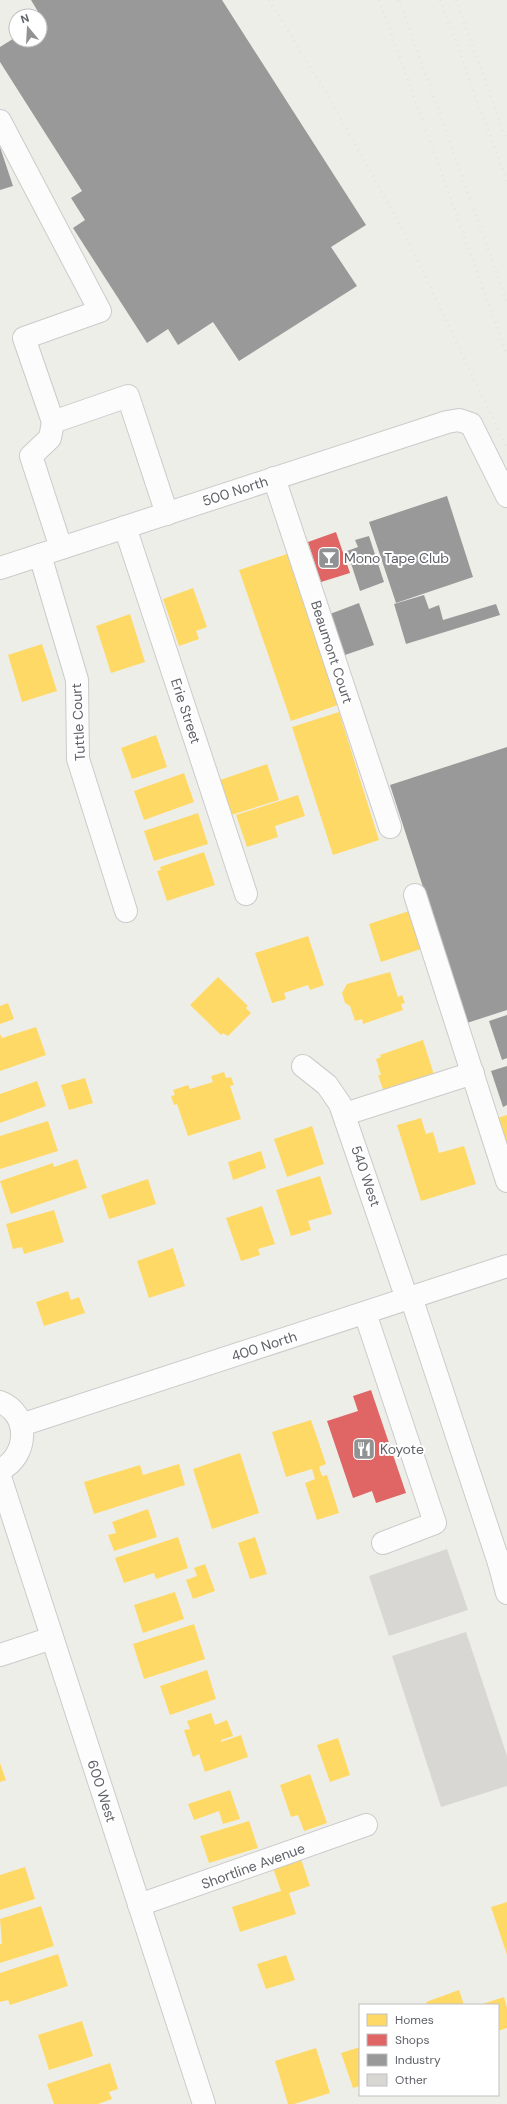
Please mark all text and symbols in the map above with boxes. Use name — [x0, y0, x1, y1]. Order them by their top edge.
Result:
north arrow — [8, 8, 48, 48]
text: N — [19, 11, 31, 26]
street label: 500 North — [200, 472, 270, 510]
bar icon: Mono Tape Club — [316, 545, 342, 571]
place label: Mono Tape Club — [344, 549, 449, 567]
street label: Beaumont Court — [307, 598, 357, 706]
street label: Erie Street — [167, 676, 205, 746]
street label: Tuttle Court — [67, 683, 89, 761]
street label: 540 West — [347, 1143, 385, 1209]
street label: 400 North — [229, 1327, 299, 1365]
restaurant icon: Koyote — [351, 1436, 377, 1462]
place label: Koyote — [380, 1440, 424, 1458]
street label: 600 West — [83, 1757, 121, 1825]
street label: Shortline Avenue — [199, 1839, 307, 1893]
legend — [359, 2004, 499, 2096]
text: Homes — [395, 2012, 434, 2028]
text: Shops — [395, 2032, 430, 2048]
text: Industry — [395, 2052, 441, 2068]
text: Other — [395, 2072, 428, 2088]

